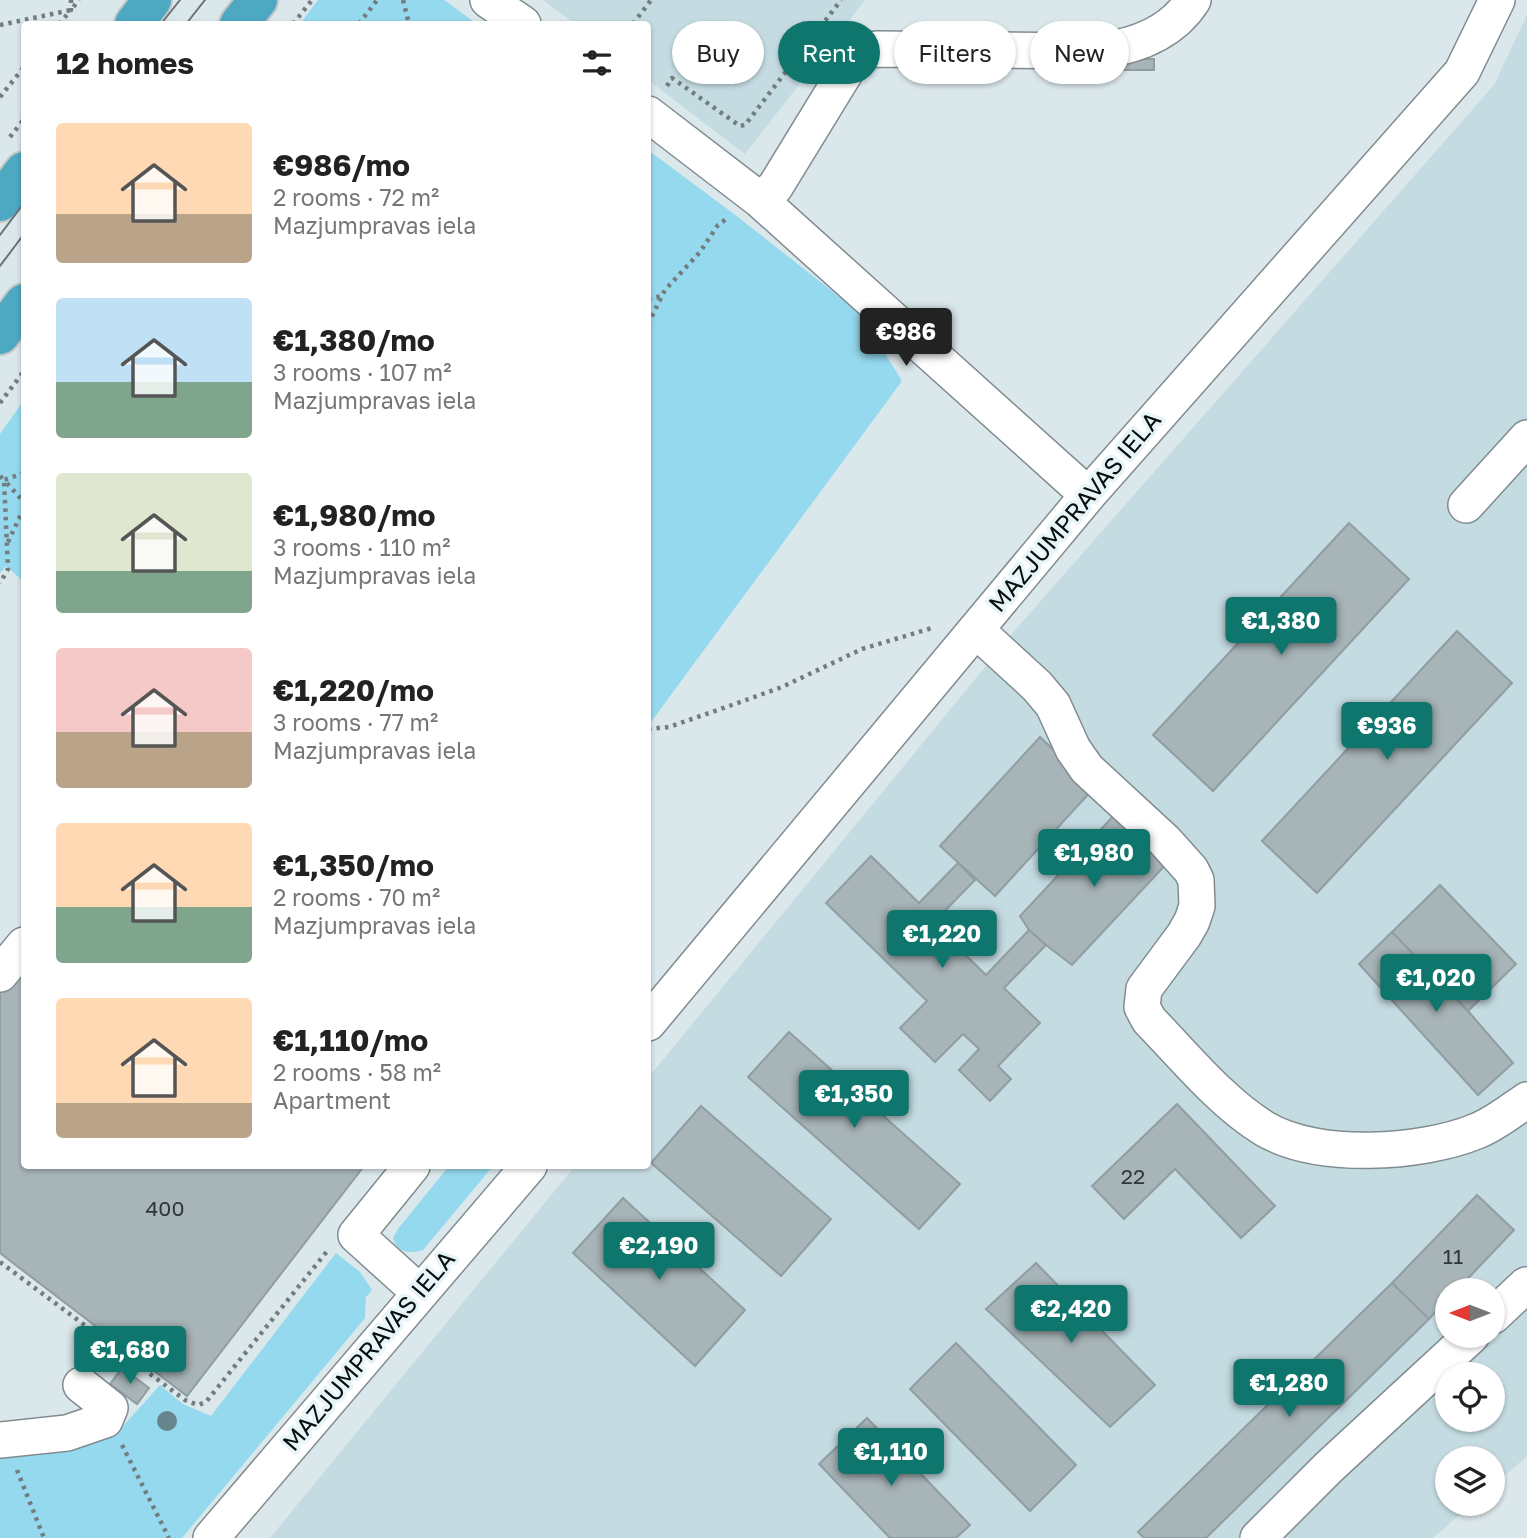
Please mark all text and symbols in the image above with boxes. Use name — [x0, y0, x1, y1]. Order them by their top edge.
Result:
chip: Buy — [672, 21, 764, 84]
chip: Rent — [778, 21, 880, 84]
chip: Filters — [894, 21, 1016, 84]
chip: New — [1030, 21, 1129, 84]
icon: filters — [578, 44, 616, 82]
text: 12 homes — [56, 45, 194, 81]
text: €986/mo — [273, 147, 410, 183]
icon: home — [112, 151, 196, 235]
text: 2 rooms · 72 m² — [273, 183, 439, 211]
text: Mazjumpravas iela — [273, 211, 476, 239]
pin: €986 — [865, 308, 947, 368]
text: €986 — [876, 317, 936, 345]
text: €1,380/mo — [273, 322, 435, 358]
icon: home — [112, 326, 196, 410]
text: 3 rooms · 107 m² — [273, 358, 451, 386]
text: Mazjumpravas iela — [273, 386, 476, 414]
street label: MAZJUMPRAVAS IELA — [982, 405, 1166, 617]
text: €1,980/mo — [273, 497, 436, 533]
icon: home — [112, 501, 196, 585]
text: 3 rooms · 110 m² — [273, 533, 450, 561]
text: Mazjumpravas iela — [273, 561, 476, 589]
pin: €1,380 — [1224, 598, 1338, 657]
text: €1,380 — [1241, 606, 1321, 634]
text: €1,220/mo — [273, 672, 434, 708]
icon: home — [112, 676, 196, 760]
pin: €936 — [1346, 702, 1428, 762]
text: 3 rooms · 77 m² — [273, 708, 438, 736]
text: €936 — [1357, 711, 1417, 739]
text: Mazjumpravas iela — [273, 736, 476, 764]
pin: €1,980 — [1037, 830, 1151, 889]
text: €1,980 — [1054, 838, 1134, 866]
text: €1,350/mo — [273, 847, 434, 883]
icon: home — [112, 851, 196, 935]
text: 2 rooms · 70 m² — [273, 883, 440, 911]
text: Mazjumpravas iela — [273, 911, 476, 939]
pin: €1,220 — [885, 911, 999, 970]
text: €1,220 — [903, 919, 981, 947]
pin: €1,020 — [1379, 954, 1493, 1014]
text: €1,020 — [1396, 963, 1476, 991]
text: €1,110/mo — [273, 1022, 428, 1058]
icon: home — [112, 1026, 196, 1110]
text: 2 rooms · 58 m² — [273, 1058, 441, 1086]
pin: €1,350 — [797, 1070, 911, 1130]
text: €1,350 — [815, 1079, 893, 1107]
text: Apartment — [273, 1086, 391, 1114]
house number: 22 — [1121, 1163, 1145, 1189]
house number: 400 — [146, 1195, 184, 1221]
pin: €2,190 — [602, 1222, 716, 1282]
text: €2,190 — [619, 1231, 699, 1259]
house number: 11 — [1443, 1243, 1463, 1269]
street label: MAZJUMPRAVAS IELA — [276, 1244, 460, 1456]
north arrow — [1435, 1278, 1505, 1348]
map controls — [1435, 1278, 1505, 1516]
pin: €2,420 — [1014, 1286, 1128, 1345]
text: €2,420 — [1031, 1294, 1111, 1322]
pin: €1,680 — [73, 1326, 187, 1386]
text: €1,680 — [90, 1335, 170, 1363]
pin: €1,280 — [1232, 1360, 1346, 1419]
button: locate — [1435, 1362, 1505, 1432]
text: €1,280 — [1249, 1368, 1329, 1396]
pin: €1,110 — [834, 1428, 948, 1488]
text: €1,110 — [854, 1437, 928, 1465]
button: layers — [1435, 1446, 1505, 1516]

